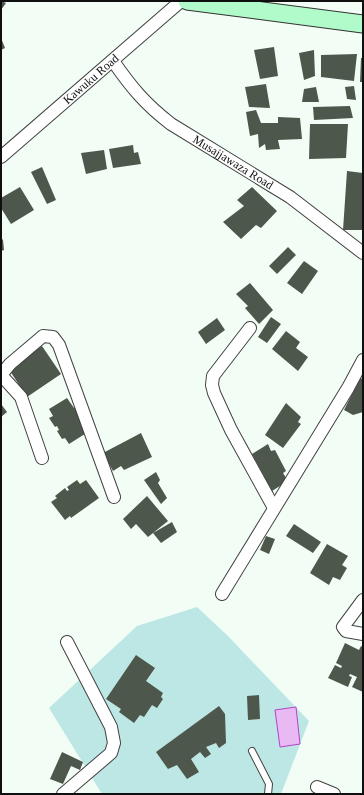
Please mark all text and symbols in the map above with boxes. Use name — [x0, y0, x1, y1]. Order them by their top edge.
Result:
street label: Kawuku Road — [60, 51, 122, 107]
street label: Musajjawaza Road — [190, 132, 276, 192]

